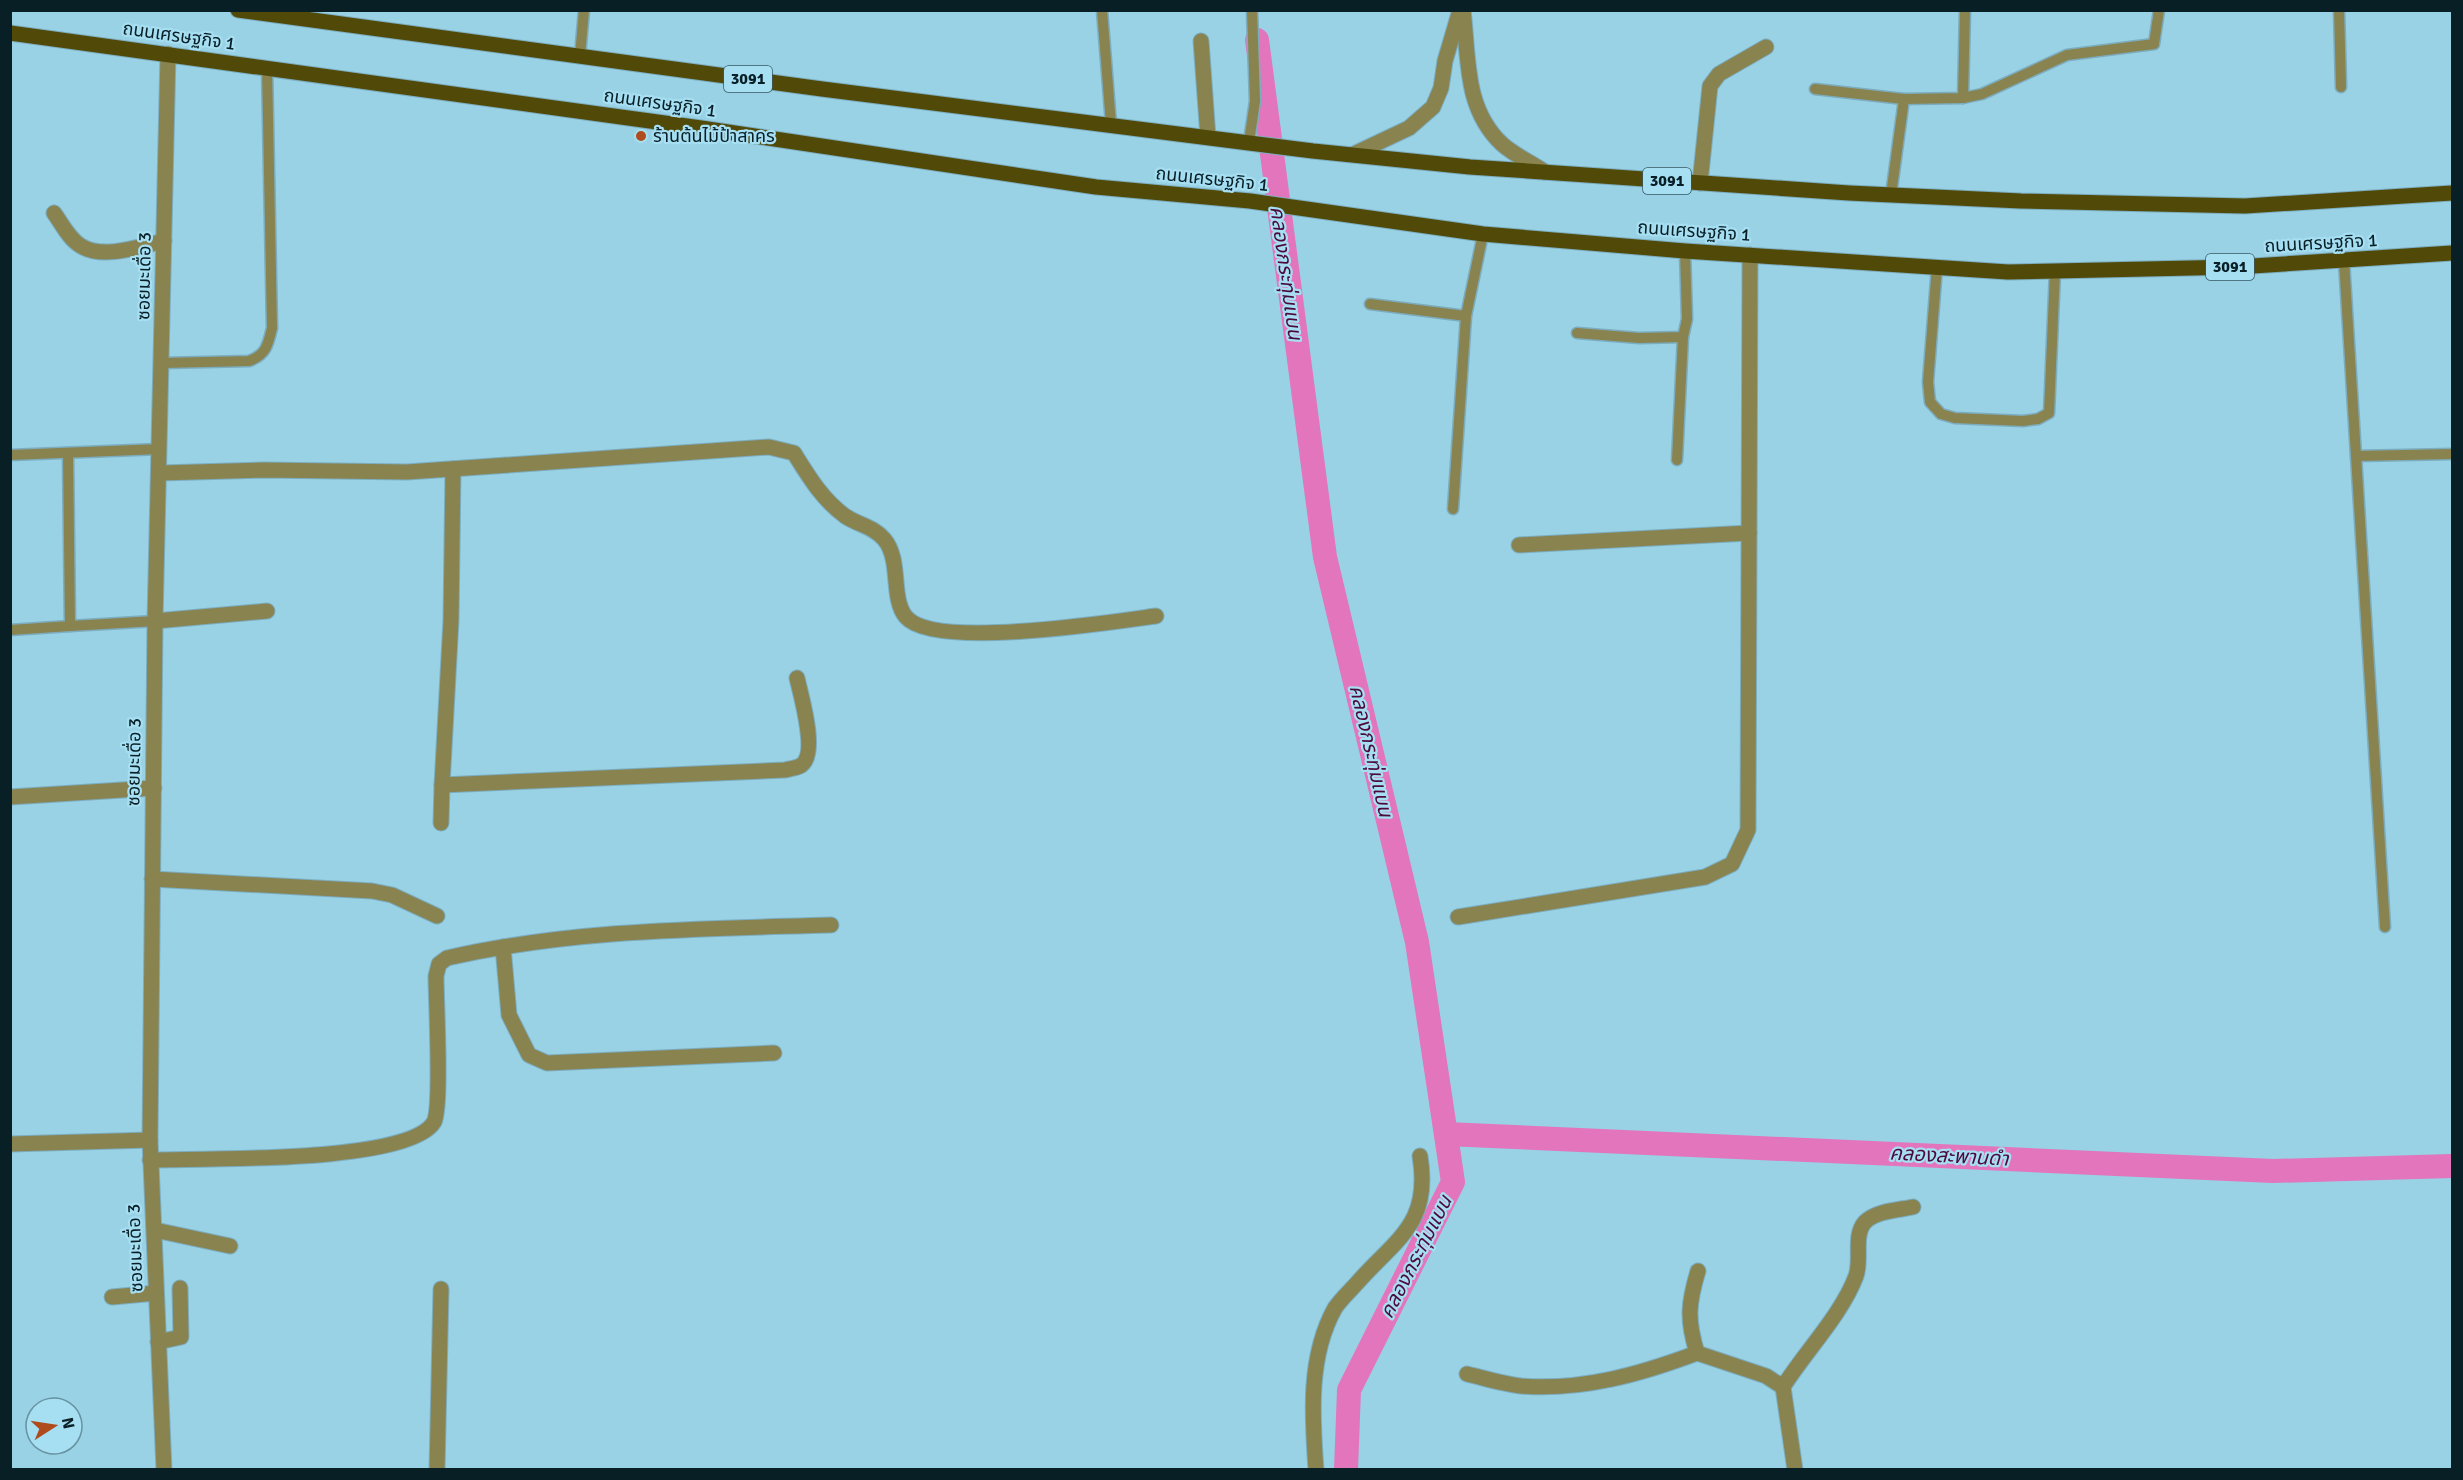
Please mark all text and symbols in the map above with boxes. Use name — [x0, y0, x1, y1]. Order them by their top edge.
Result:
street label: ถนนเศรษฐกิจ 1 — [121, 17, 237, 55]
road number: 3091 — [724, 66, 772, 92]
street label: ถนนเศรษฐกิจ 1 — [602, 84, 718, 122]
place label: ร้านต้นไม้ป้าสาคร — [653, 125, 775, 147]
marker: ร้านต้นไม้ป้าสาคร — [634, 129, 648, 143]
street label: ถนนเศรษฐกิจ 1 — [1154, 162, 1270, 196]
road number: 3091 — [1643, 168, 1691, 194]
water label: คลองกระทุ่มแบน — [1264, 205, 1308, 343]
street label: ถนนเศรษฐกิจ 1 — [1637, 216, 1751, 246]
street label: ถนนเศรษฐกิจ 1 — [2264, 229, 2378, 257]
street label: ซอยมะเดื่อ 3 — [130, 232, 156, 320]
road number: 3091 — [2206, 254, 2254, 280]
water label: คลองกระทุ่มแบน — [1344, 683, 1399, 821]
street label: ซอยมะเดื่อ 3 — [120, 718, 146, 806]
water label: คลองสะพานดำ — [1889, 1140, 2010, 1172]
water label: คลองกระทุ่มแบน — [1374, 1190, 1458, 1323]
street label: ซอยมะเดื่อ 3 — [120, 1203, 148, 1293]
north arrow — [24, 1396, 84, 1456]
text: N — [57, 1416, 79, 1431]

